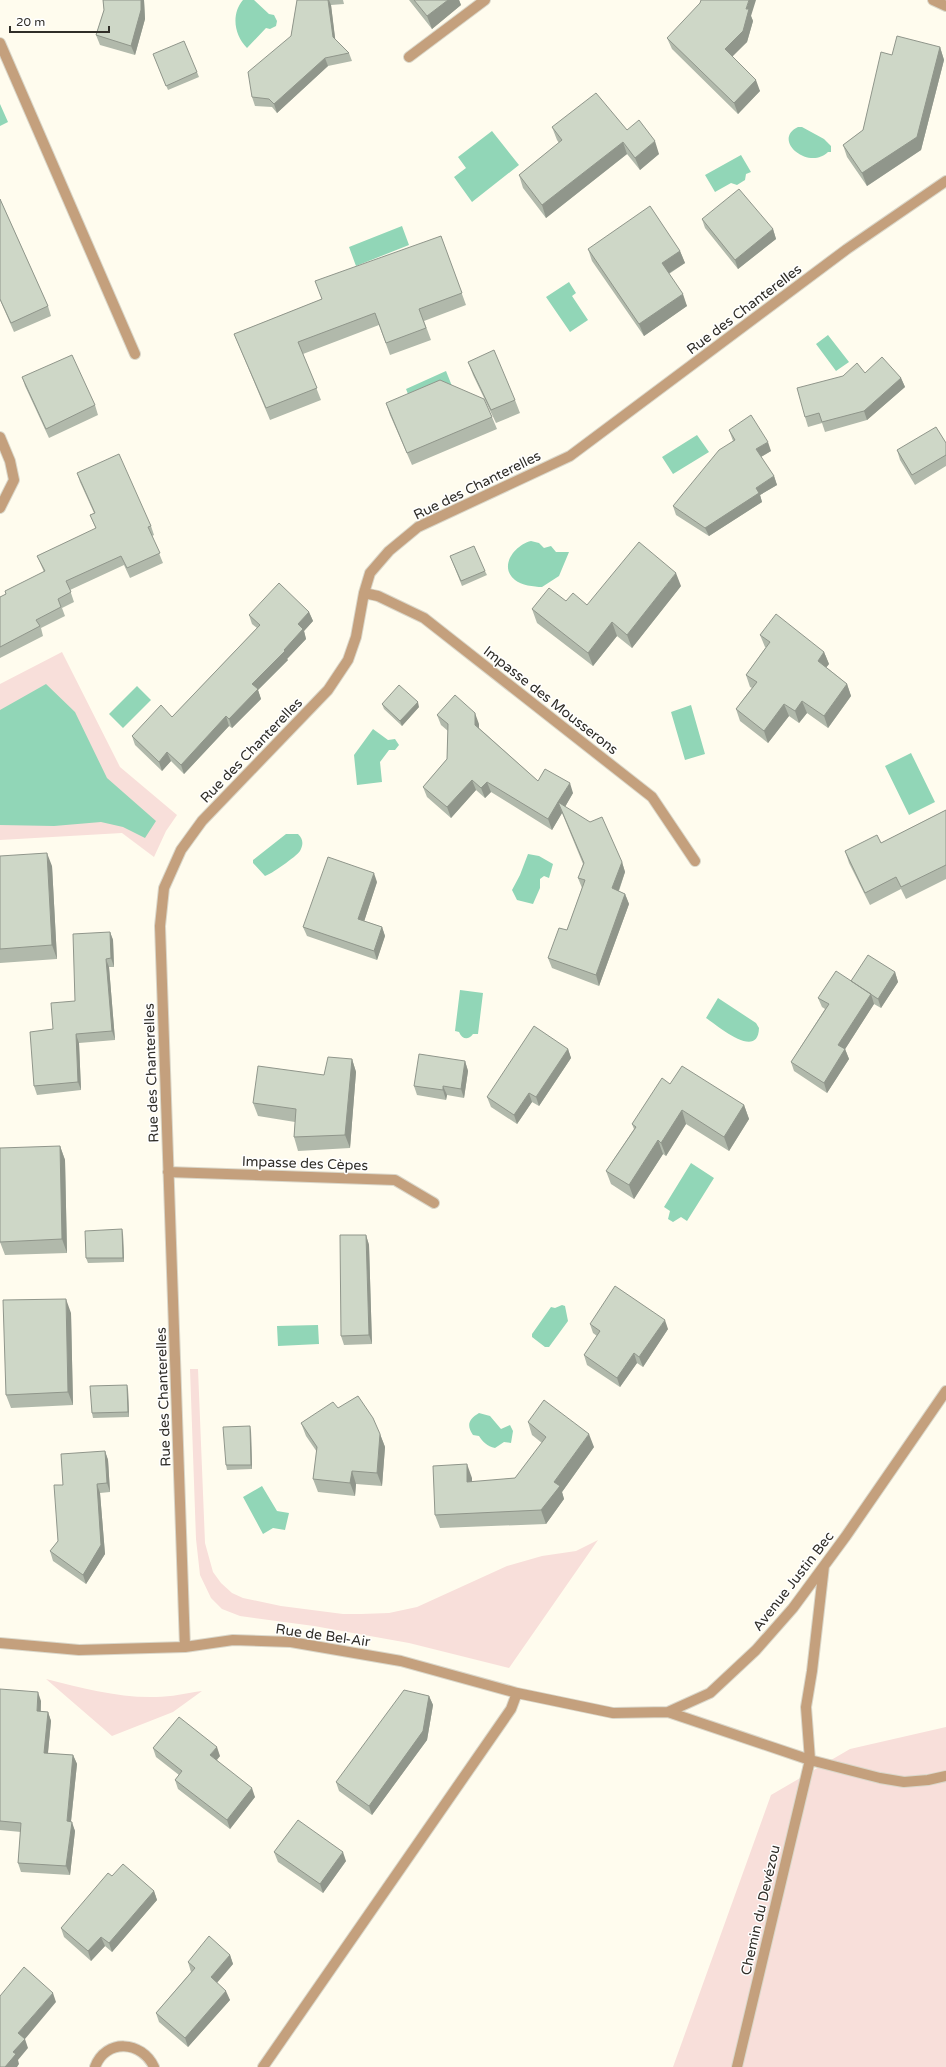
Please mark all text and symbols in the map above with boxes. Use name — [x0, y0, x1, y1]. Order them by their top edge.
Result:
scale bar — [10, 8, 109, 34]
text: 20 m — [16, 15, 45, 29]
street label: Rue des Chanterelles — [683, 260, 805, 358]
street label: Rue des Chanterelles — [411, 447, 544, 524]
street label: Impasse des Mousserons — [480, 643, 622, 758]
street label: Rue des Chanterelles — [197, 694, 306, 806]
street label: Rue des Chanterelles — [141, 1003, 162, 1143]
street label: Impasse des Cèpes — [242, 1153, 369, 1174]
street label: Rue des Chanterelles — [153, 1327, 174, 1467]
street label: Avenue Justin Bec — [749, 1528, 837, 1634]
street label: Rue de Bel-Air — [275, 1620, 372, 1651]
street label: Chemin du Devézou — [737, 1843, 784, 1977]

